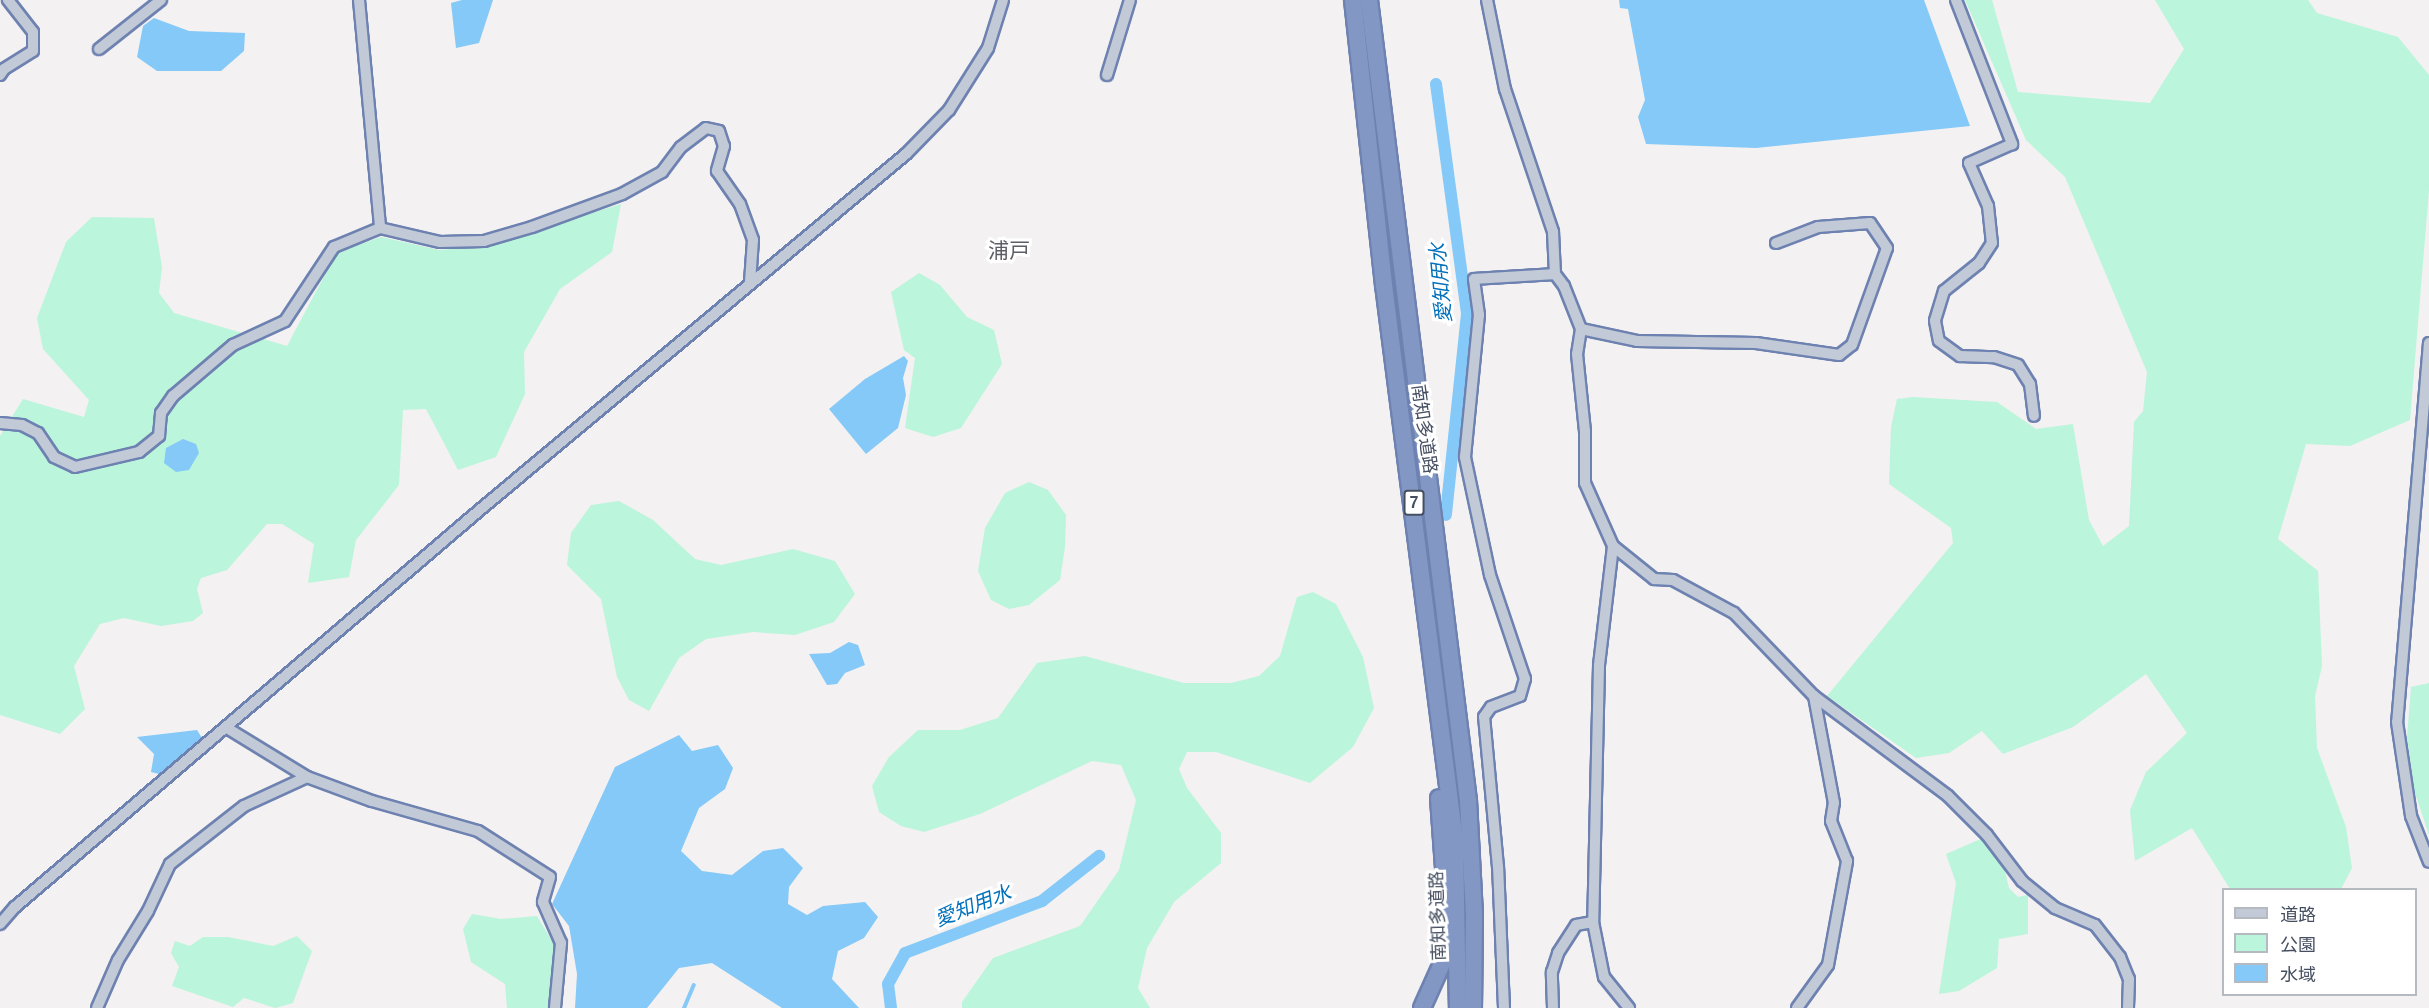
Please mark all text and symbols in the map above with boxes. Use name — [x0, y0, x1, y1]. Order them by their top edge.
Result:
district label: 浦戸 — [988, 238, 1030, 264]
water label: 愛知用水 — [1426, 242, 1456, 324]
street label: 南知多道路 — [1407, 383, 1441, 475]
road number: 7 — [1404, 490, 1424, 516]
street label: 南知多道路 — [1426, 871, 1450, 961]
water label: 愛知用水 — [931, 880, 1015, 932]
legend — [2222, 888, 2417, 996]
text: 道路 — [2280, 905, 2316, 925]
text: 公園 — [2280, 935, 2316, 955]
text: 水域 — [2280, 965, 2316, 985]

